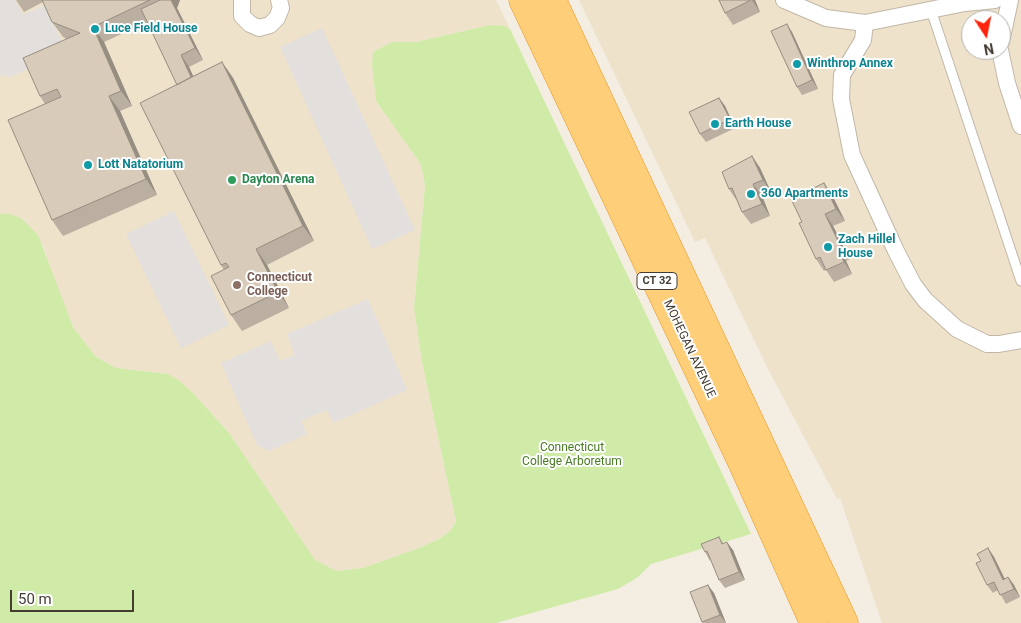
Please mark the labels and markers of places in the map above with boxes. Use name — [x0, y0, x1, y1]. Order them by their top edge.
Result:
place label: Luce Field House — [105, 22, 198, 36]
marker: Luce Field House — [89, 23, 101, 35]
place label: Winthrop Annex — [807, 57, 893, 71]
marker: Winthrop Annex — [791, 58, 803, 70]
place label: Earth House — [725, 117, 791, 131]
marker: Earth House — [709, 118, 721, 130]
place label: Lott Natatorium — [98, 158, 183, 172]
marker: Lott Natatorium — [82, 159, 94, 171]
place label: Dayton Arena — [242, 173, 315, 187]
marker: Dayton Arena — [226, 174, 238, 186]
place label: 360 Apartments — [761, 187, 848, 201]
marker: 360 Apartments — [745, 188, 757, 200]
place label: Zach Hillel House — [838, 233, 895, 261]
marker: Zach Hillel House — [822, 241, 834, 253]
place label: Connecticut College — [247, 271, 312, 299]
marker: Connecticut College — [231, 279, 243, 291]

